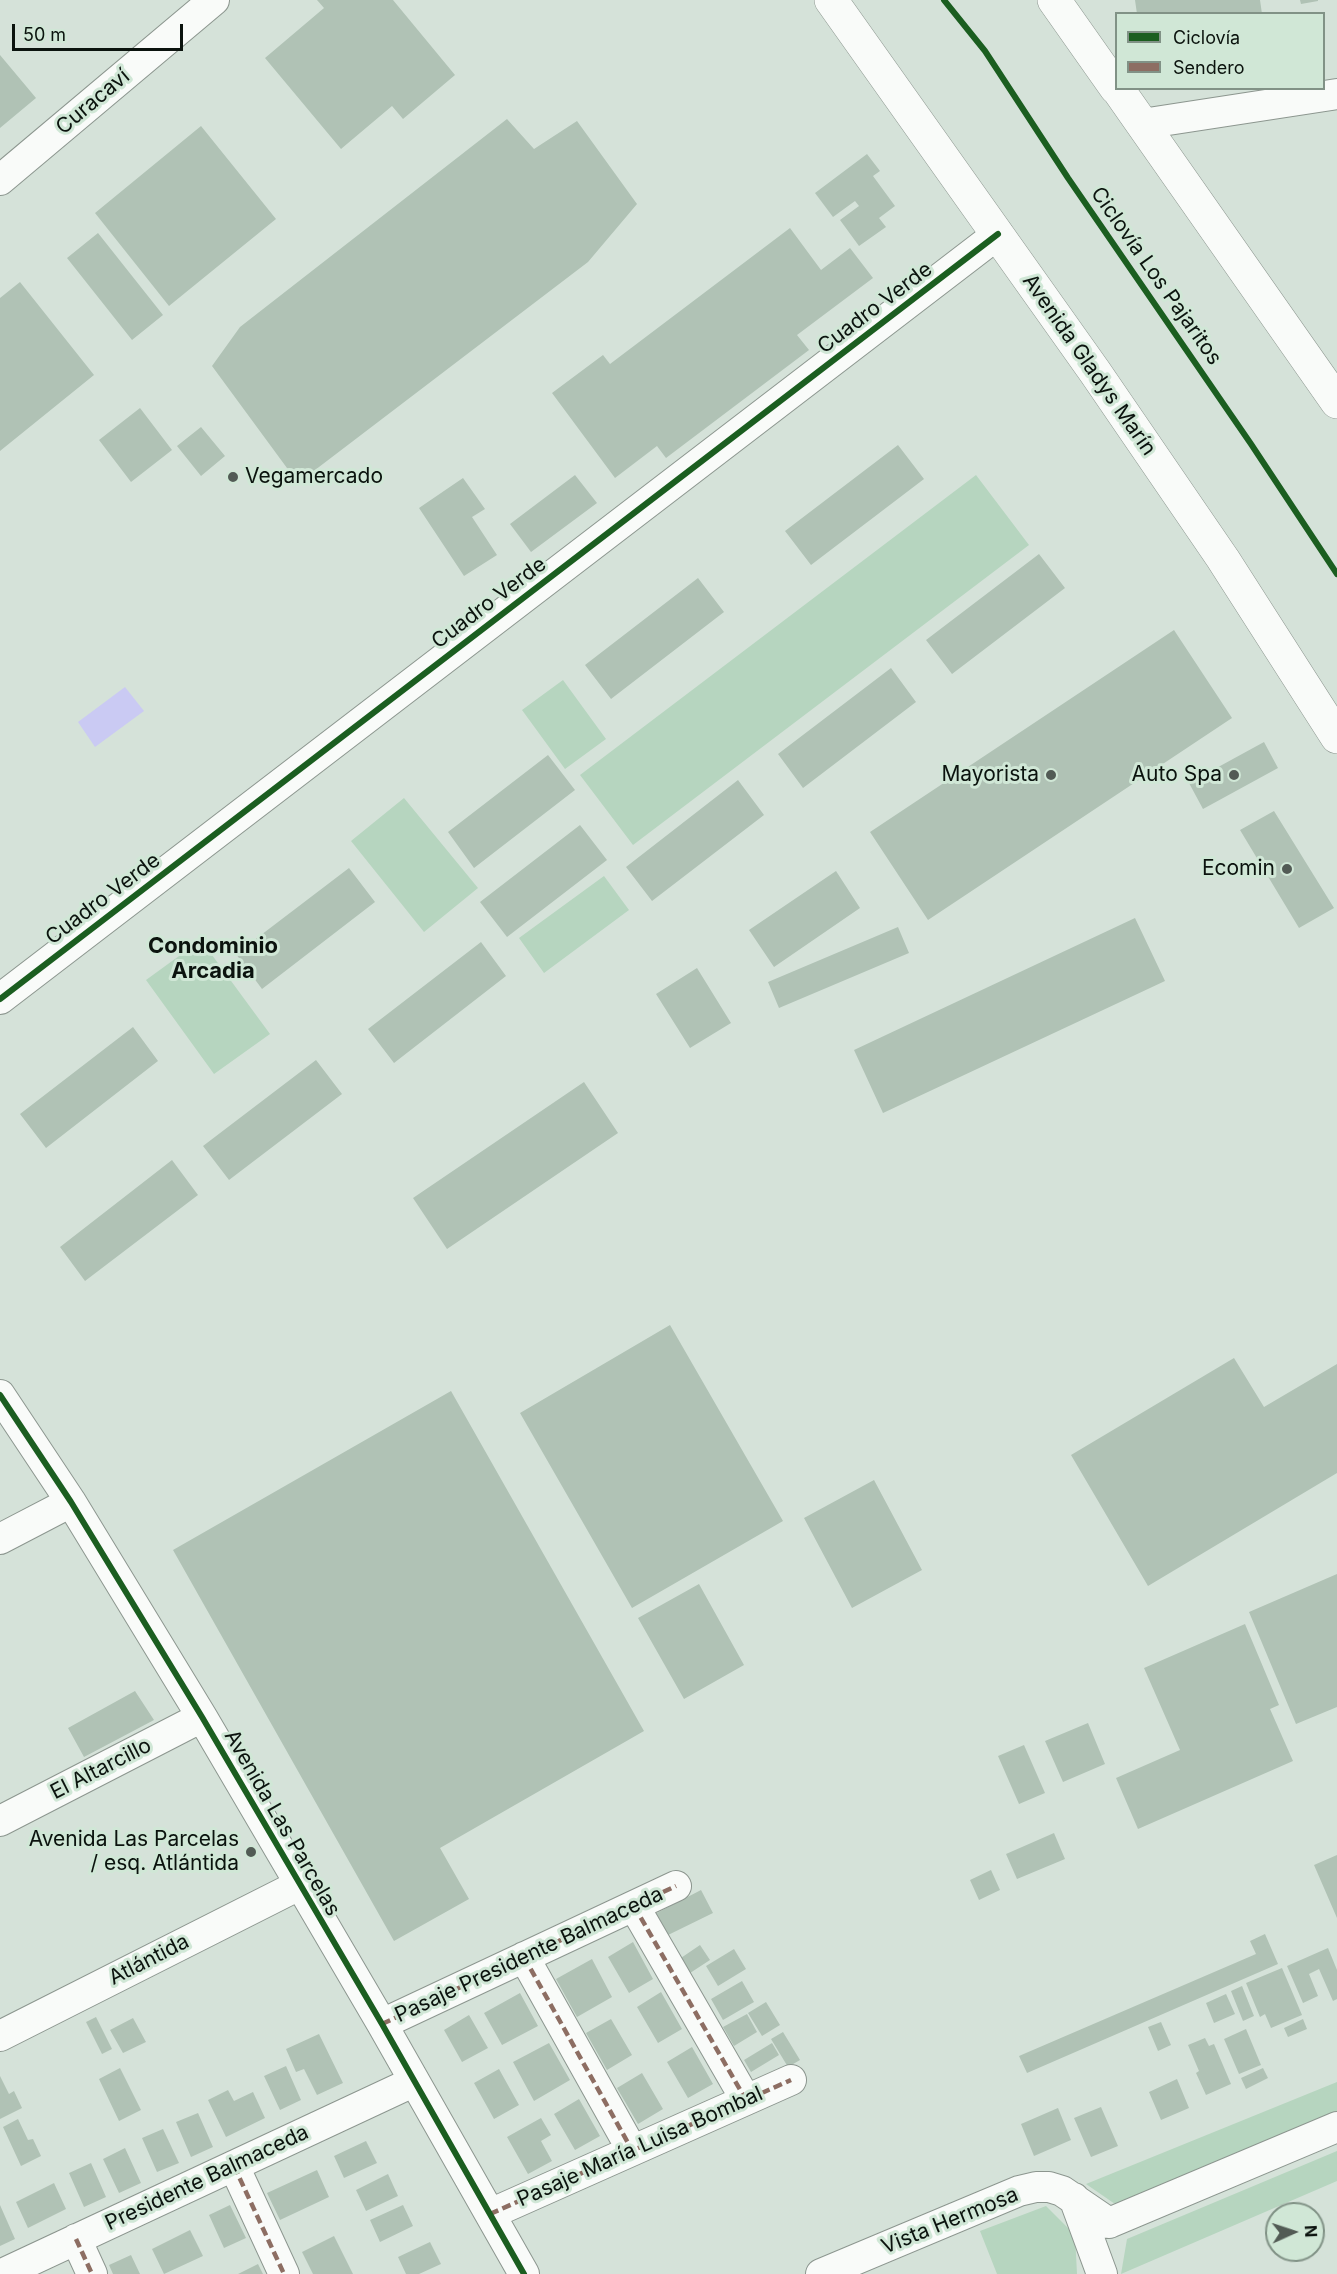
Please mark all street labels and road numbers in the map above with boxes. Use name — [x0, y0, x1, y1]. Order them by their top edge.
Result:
street label: Curacaví — [51, 64, 135, 140]
street label: Ciclovía Los Pajaritos — [1085, 182, 1227, 370]
street label: Cuadro Verde — [813, 257, 937, 359]
street label: Avenida Gladys Marín — [1017, 269, 1161, 461]
street label: Cuadro Verde — [427, 552, 551, 654]
street label: Cuadro Verde — [41, 848, 165, 950]
street label: Avenida Las Parcelas — [218, 1726, 346, 1920]
street label: El Altarcillo — [46, 1733, 156, 1805]
street label: Pasaje Presidente Balmaceda — [391, 1882, 667, 2028]
street label: Atlántida — [105, 1929, 193, 1991]
street label: Pasaje María Luisa Bombal — [513, 2081, 767, 2213]
street label: Presidente Balmaceda — [101, 2120, 313, 2236]
street label: Vista Hermosa — [878, 2182, 1022, 2260]

